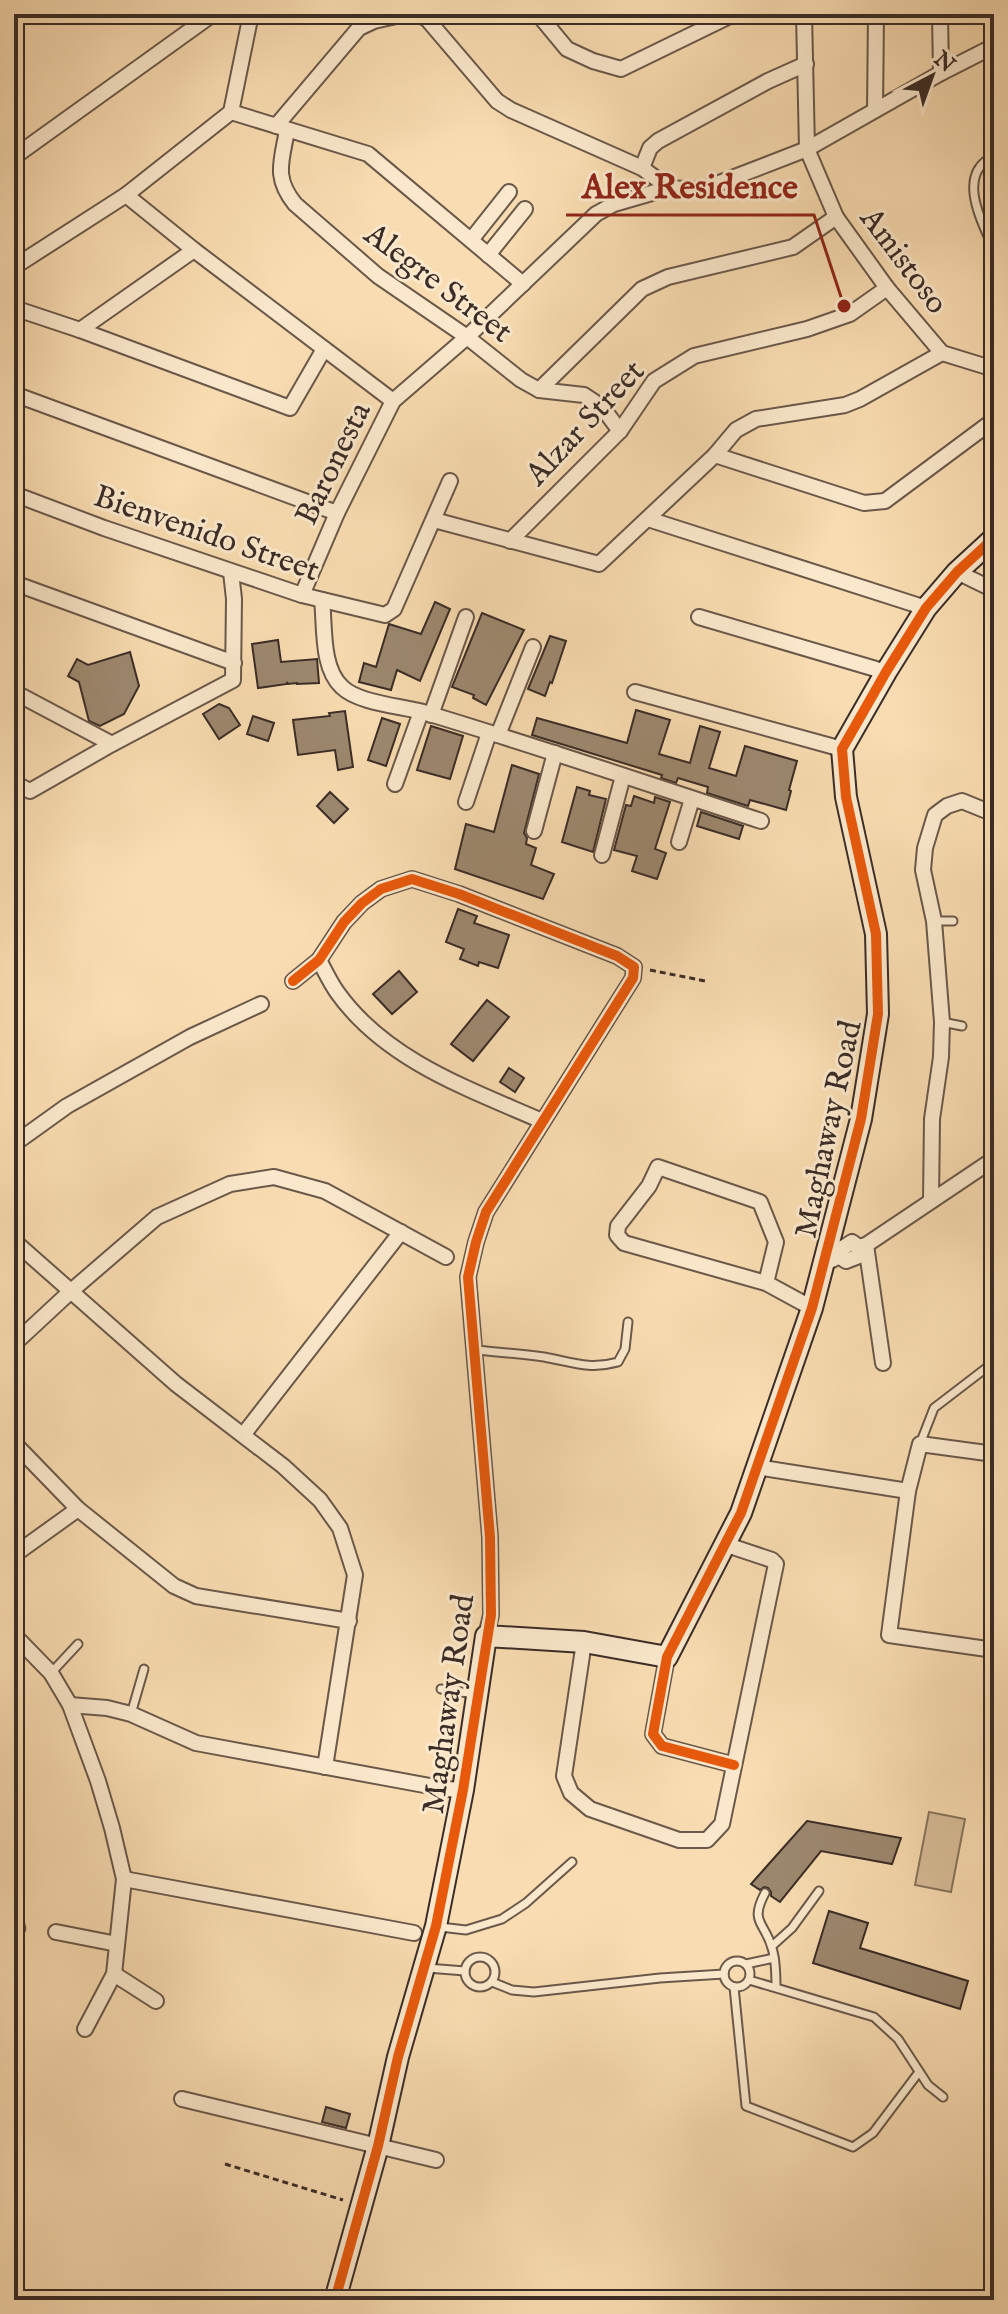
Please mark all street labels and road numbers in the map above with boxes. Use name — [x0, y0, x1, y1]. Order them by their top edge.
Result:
street label: Amistoso — [849, 199, 956, 323]
street label: Alegre Street — [354, 214, 520, 353]
street label: Alzar Street — [517, 352, 654, 496]
street label: Baronesta — [287, 396, 382, 532]
street label: Bienvenido Street — [88, 477, 324, 592]
street label: Maghaway Road — [786, 1016, 873, 1242]
street label: Maghaway Road — [414, 1591, 485, 1817]

